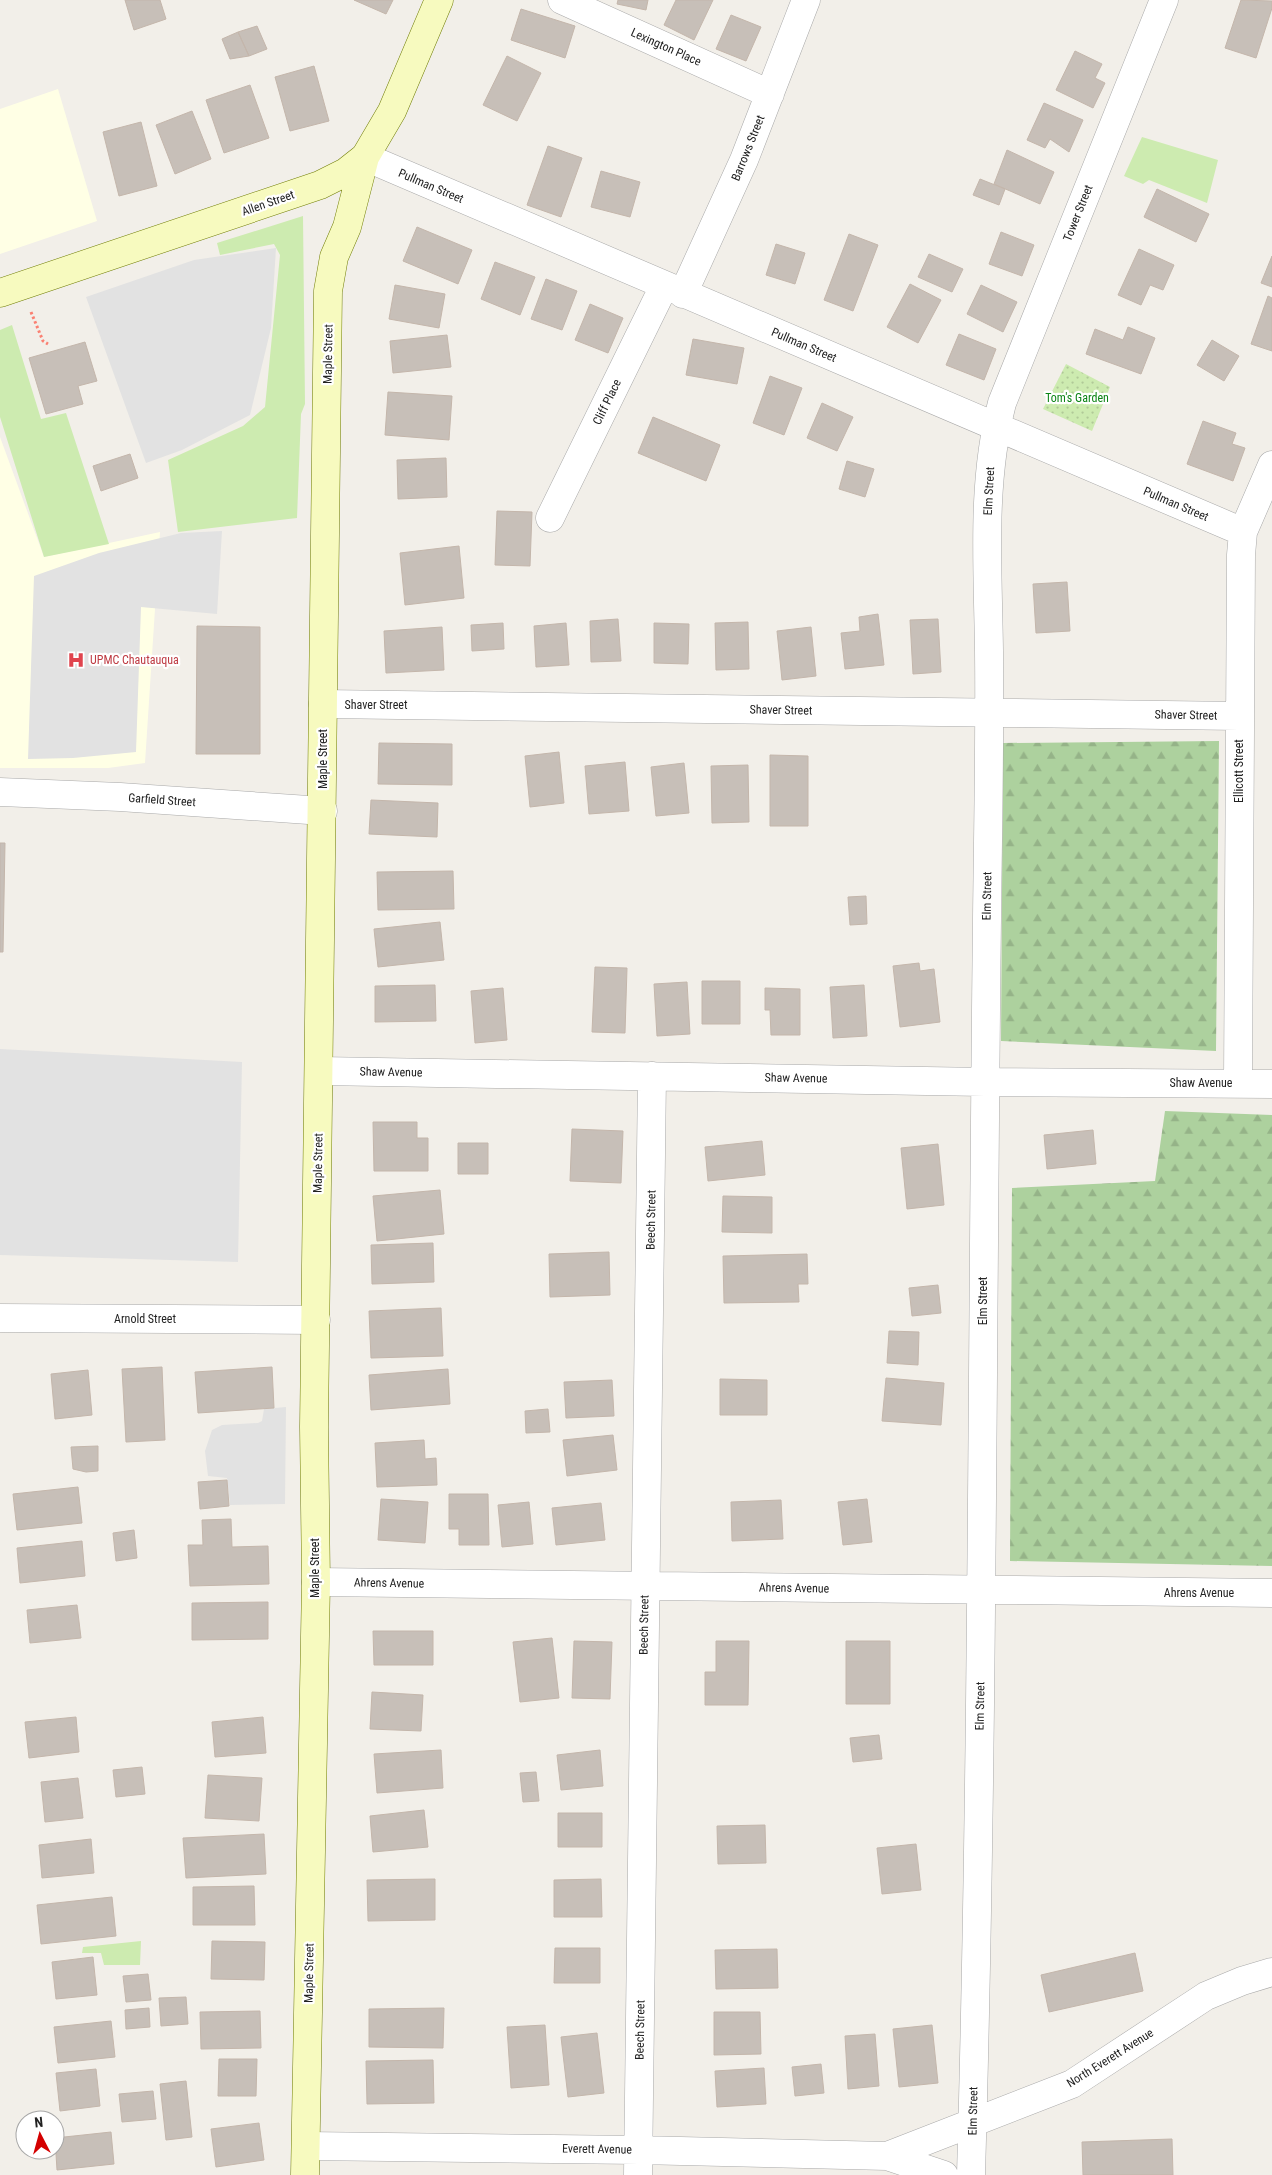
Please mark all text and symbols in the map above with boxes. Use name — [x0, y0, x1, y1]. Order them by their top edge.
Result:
street label: Lexington Place — [629, 25, 704, 69]
street label: Barrows Street — [728, 113, 768, 183]
street label: Pullman Street — [396, 166, 466, 206]
street label: Tower Street — [1060, 182, 1096, 243]
street label: Allen Street — [240, 187, 297, 219]
street label: Maple Street — [320, 323, 336, 384]
street label: Pullman Street — [769, 325, 839, 365]
street label: Cliff Place — [590, 377, 624, 427]
park label: Tom's Garden — [1045, 391, 1109, 405]
street label: Elm Street — [981, 466, 997, 516]
street label: Pullman Street — [1141, 484, 1211, 524]
hospital icon: UPMC Chautauqua — [66, 650, 86, 670]
place label: UPMC Chautauqua — [90, 653, 179, 667]
street label: Shaver Street — [345, 698, 408, 712]
street label: Shaver Street — [749, 702, 813, 718]
street label: Shaver Street — [1154, 707, 1218, 723]
street label: Maple Street — [316, 729, 330, 789]
street label: Ellicott Street — [1232, 739, 1246, 803]
street label: Garfield Street — [128, 791, 197, 809]
street label: Elm Street — [980, 871, 994, 920]
street label: Shaw Avenue — [359, 1064, 423, 1080]
street label: Shaw Avenue — [764, 1070, 828, 1086]
street label: Shaw Avenue — [1170, 1076, 1233, 1090]
street label: Maple Street — [310, 1132, 326, 1193]
street label: Beech Street — [643, 1189, 659, 1250]
street label: Elm Street — [976, 1276, 990, 1325]
street label: Arnold Street — [114, 1312, 176, 1326]
street label: Maple Street — [308, 1538, 322, 1598]
street label: Ahrens Avenue — [354, 1575, 425, 1591]
street label: Ahrens Avenue — [759, 1580, 830, 1596]
street label: Ahrens Avenue — [1164, 1586, 1235, 1600]
street label: Beech Street — [636, 1594, 652, 1655]
street label: Elm Street — [973, 1681, 987, 1730]
street label: Maple Street — [301, 1942, 317, 2003]
street label: Beech Street — [632, 1999, 648, 2060]
street label: North Everett Avenue — [1064, 2025, 1156, 2090]
street label: Elm Street — [966, 2086, 980, 2135]
north arrow — [15, 2110, 65, 2160]
text: N — [34, 2114, 44, 2130]
street label: Everett Avenue — [562, 2141, 633, 2157]

